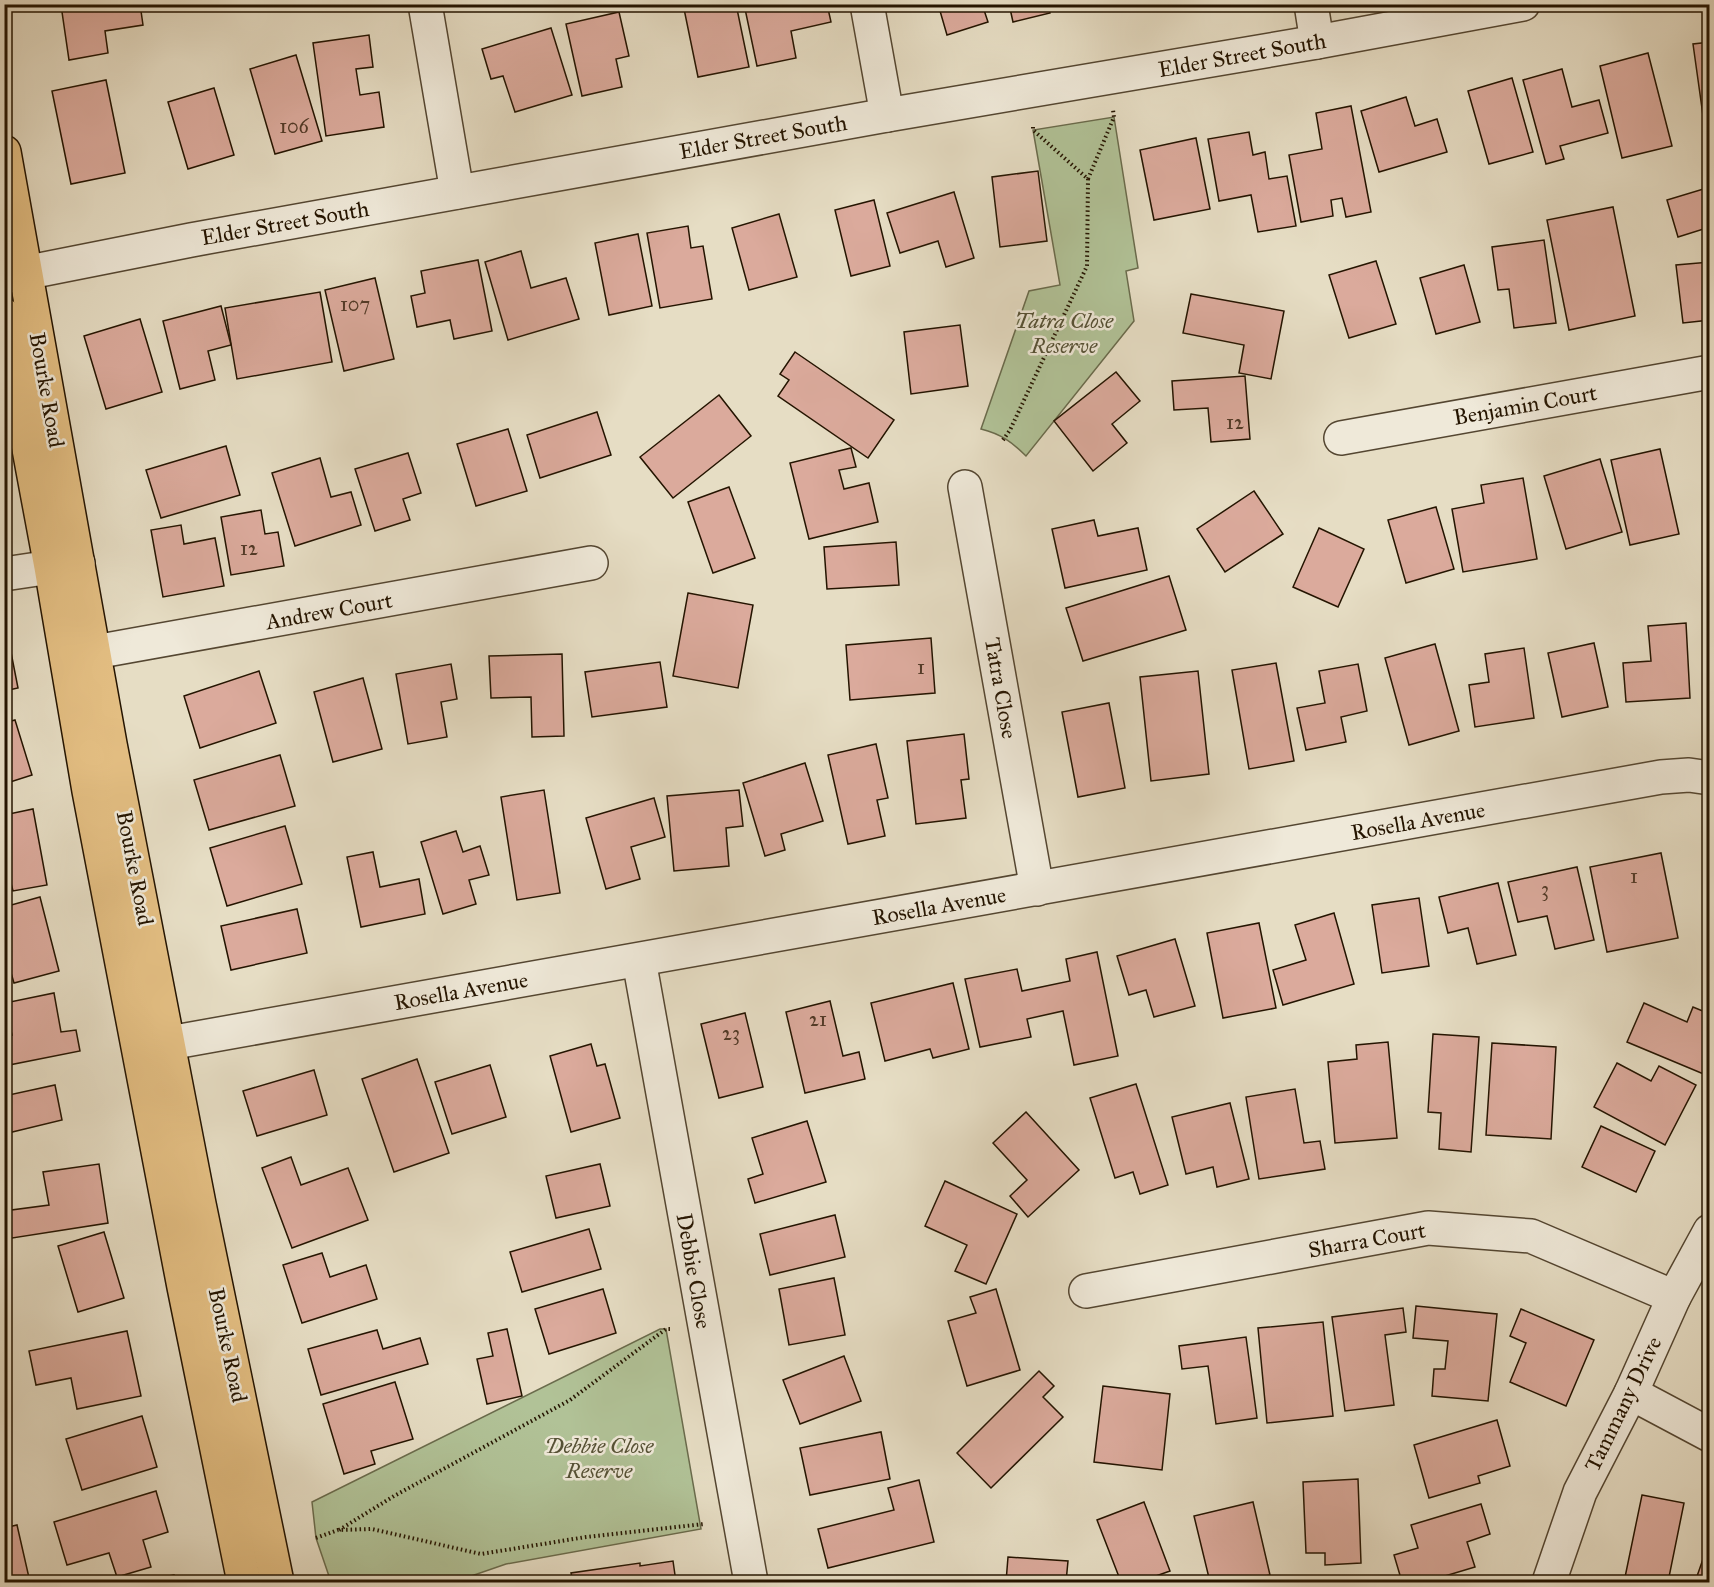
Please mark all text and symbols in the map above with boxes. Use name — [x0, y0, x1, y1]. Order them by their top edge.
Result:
street label: Elder Street South — [1156, 27, 1328, 83]
street label: Elder Street South — [677, 109, 849, 165]
house number: 106 — [279, 114, 310, 138]
street label: Elder Street South — [199, 195, 371, 251]
house number: 107 — [340, 292, 370, 316]
park label: Tatra Close Reserve — [1015, 307, 1114, 359]
street label: Bourke Road — [24, 330, 70, 450]
street label: Benjamin Court — [1451, 379, 1599, 431]
house number: 12 — [1226, 410, 1244, 434]
house number: 12 — [240, 536, 258, 560]
street label: Andrew Court — [263, 587, 395, 636]
street label: Tatra Close — [979, 635, 1023, 741]
house number: 1 — [917, 655, 925, 679]
street label: Rosella Avenue — [1349, 796, 1487, 846]
street label: Bourke Road — [111, 808, 159, 928]
house number: 1 — [1630, 864, 1638, 888]
house number: 3 — [1541, 877, 1549, 901]
street label: Rosella Avenue — [870, 881, 1008, 931]
street label: Rosella Avenue — [392, 966, 530, 1016]
house number: 21 — [809, 1007, 827, 1031]
house number: 23 — [722, 1021, 740, 1045]
street label: Debbie Close — [671, 1211, 717, 1331]
street label: Sharra Court — [1306, 1216, 1428, 1264]
street label: Bourke Road — [203, 1285, 253, 1405]
street label: Tammany Drive — [1579, 1332, 1667, 1476]
park label: Debbie Close Reserve — [545, 1432, 654, 1484]

